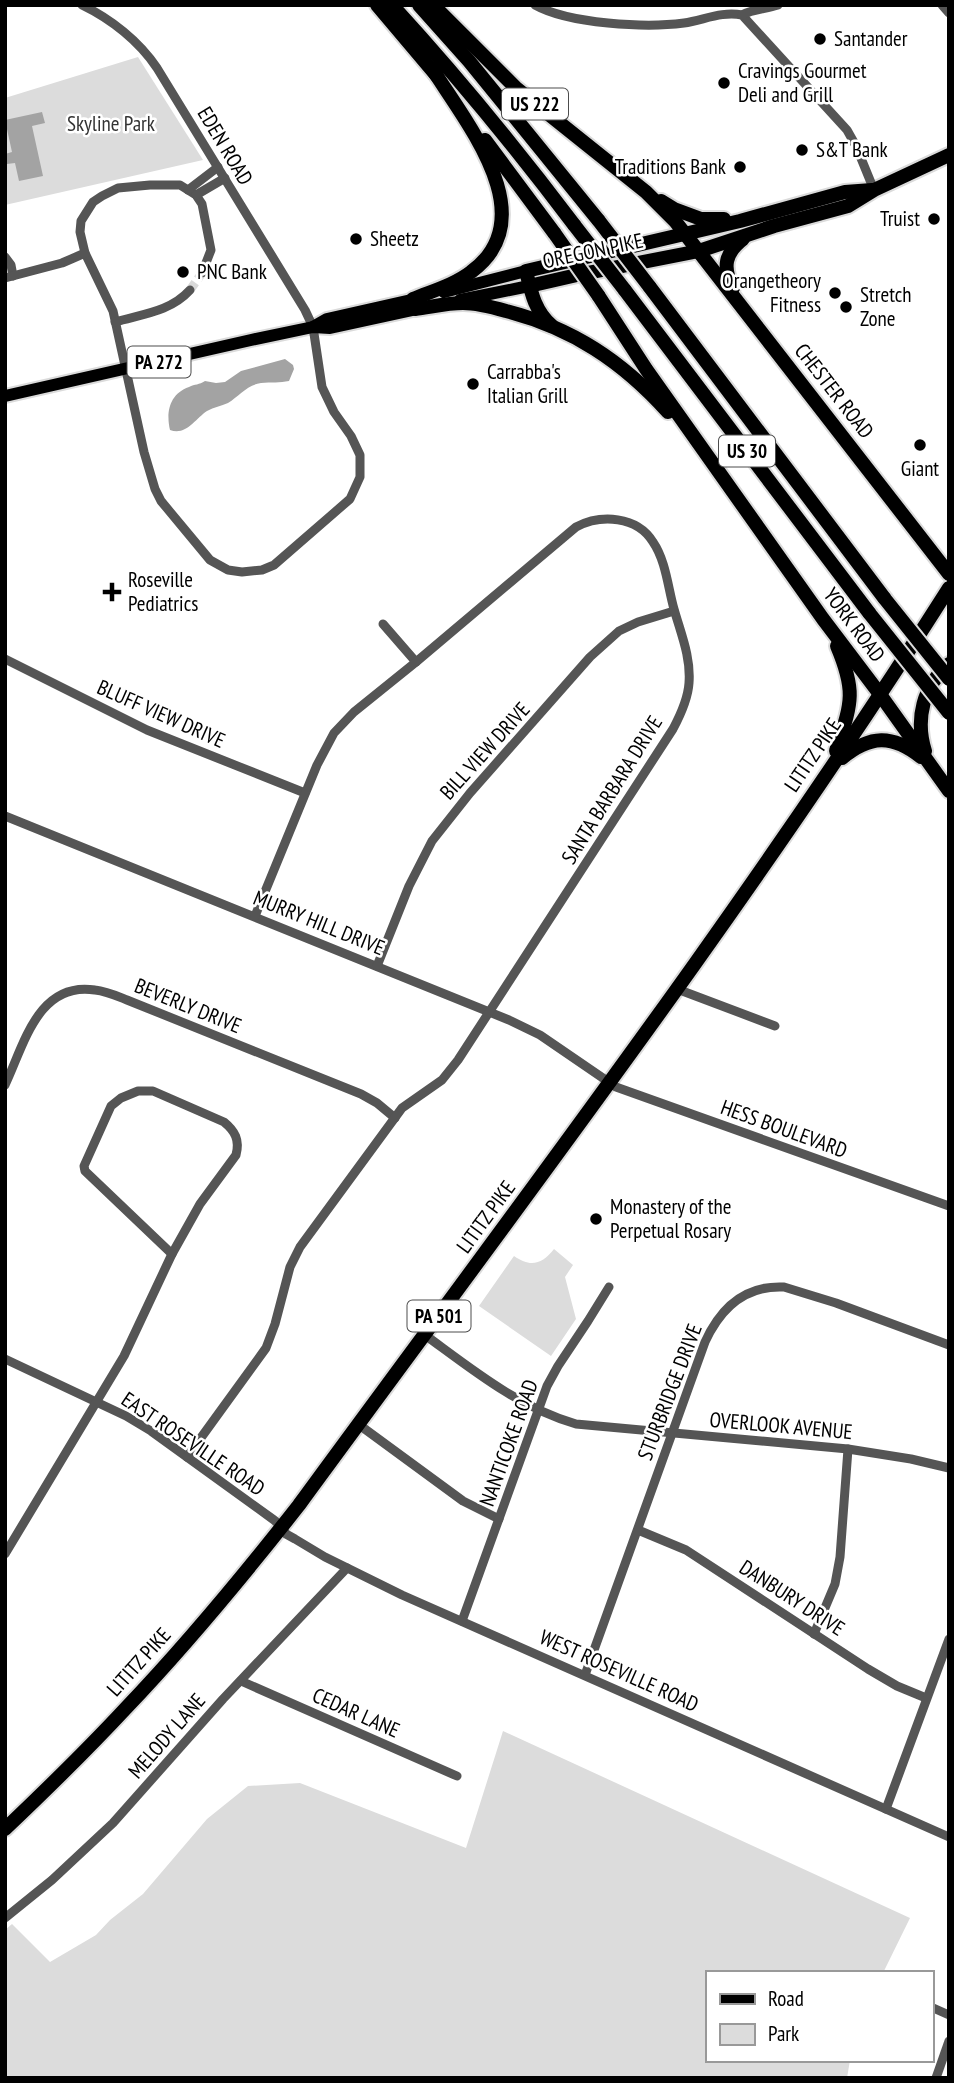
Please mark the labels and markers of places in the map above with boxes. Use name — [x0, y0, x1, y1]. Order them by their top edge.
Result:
place label: Santander — [834, 25, 908, 52]
marker: Santander — [812, 31, 828, 47]
place label: Cravings Gourmet Deli and Grill — [738, 57, 867, 108]
marker: Cravings Gourmet Deli and Grill — [716, 75, 732, 91]
place label: S&T Bank — [816, 136, 888, 163]
marker: S&T Bank — [794, 142, 810, 158]
place label: Traditions Bank — [615, 153, 726, 180]
marker: Traditions Bank — [732, 159, 748, 175]
place label: Truist — [880, 205, 920, 232]
marker: Truist — [926, 211, 942, 227]
place label: Sheetz — [370, 225, 419, 252]
marker: Sheetz — [348, 231, 364, 247]
place label: PNC Bank — [197, 258, 267, 285]
marker: PNC Bank — [175, 264, 191, 280]
place label: Orangetheory Fitness — [722, 267, 821, 318]
place label: Stretch Zone — [860, 281, 912, 332]
marker: Orangetheory Fitness — [827, 285, 843, 301]
marker: Stretch Zone — [838, 299, 854, 315]
place label: Carrabba's Italian Grill — [487, 358, 568, 409]
marker: Carrabba's Italian Grill — [465, 376, 481, 392]
marker: Giant — [912, 437, 928, 453]
place label: Giant — [901, 455, 939, 482]
place label: Roseville Pediatrics — [128, 566, 198, 617]
marker: Roseville Pediatrics — [102, 582, 122, 602]
place label: Monastery of the Perpetual Rosary — [610, 1193, 731, 1244]
marker: Monastery of the Perpetual Rosary — [588, 1211, 604, 1227]

